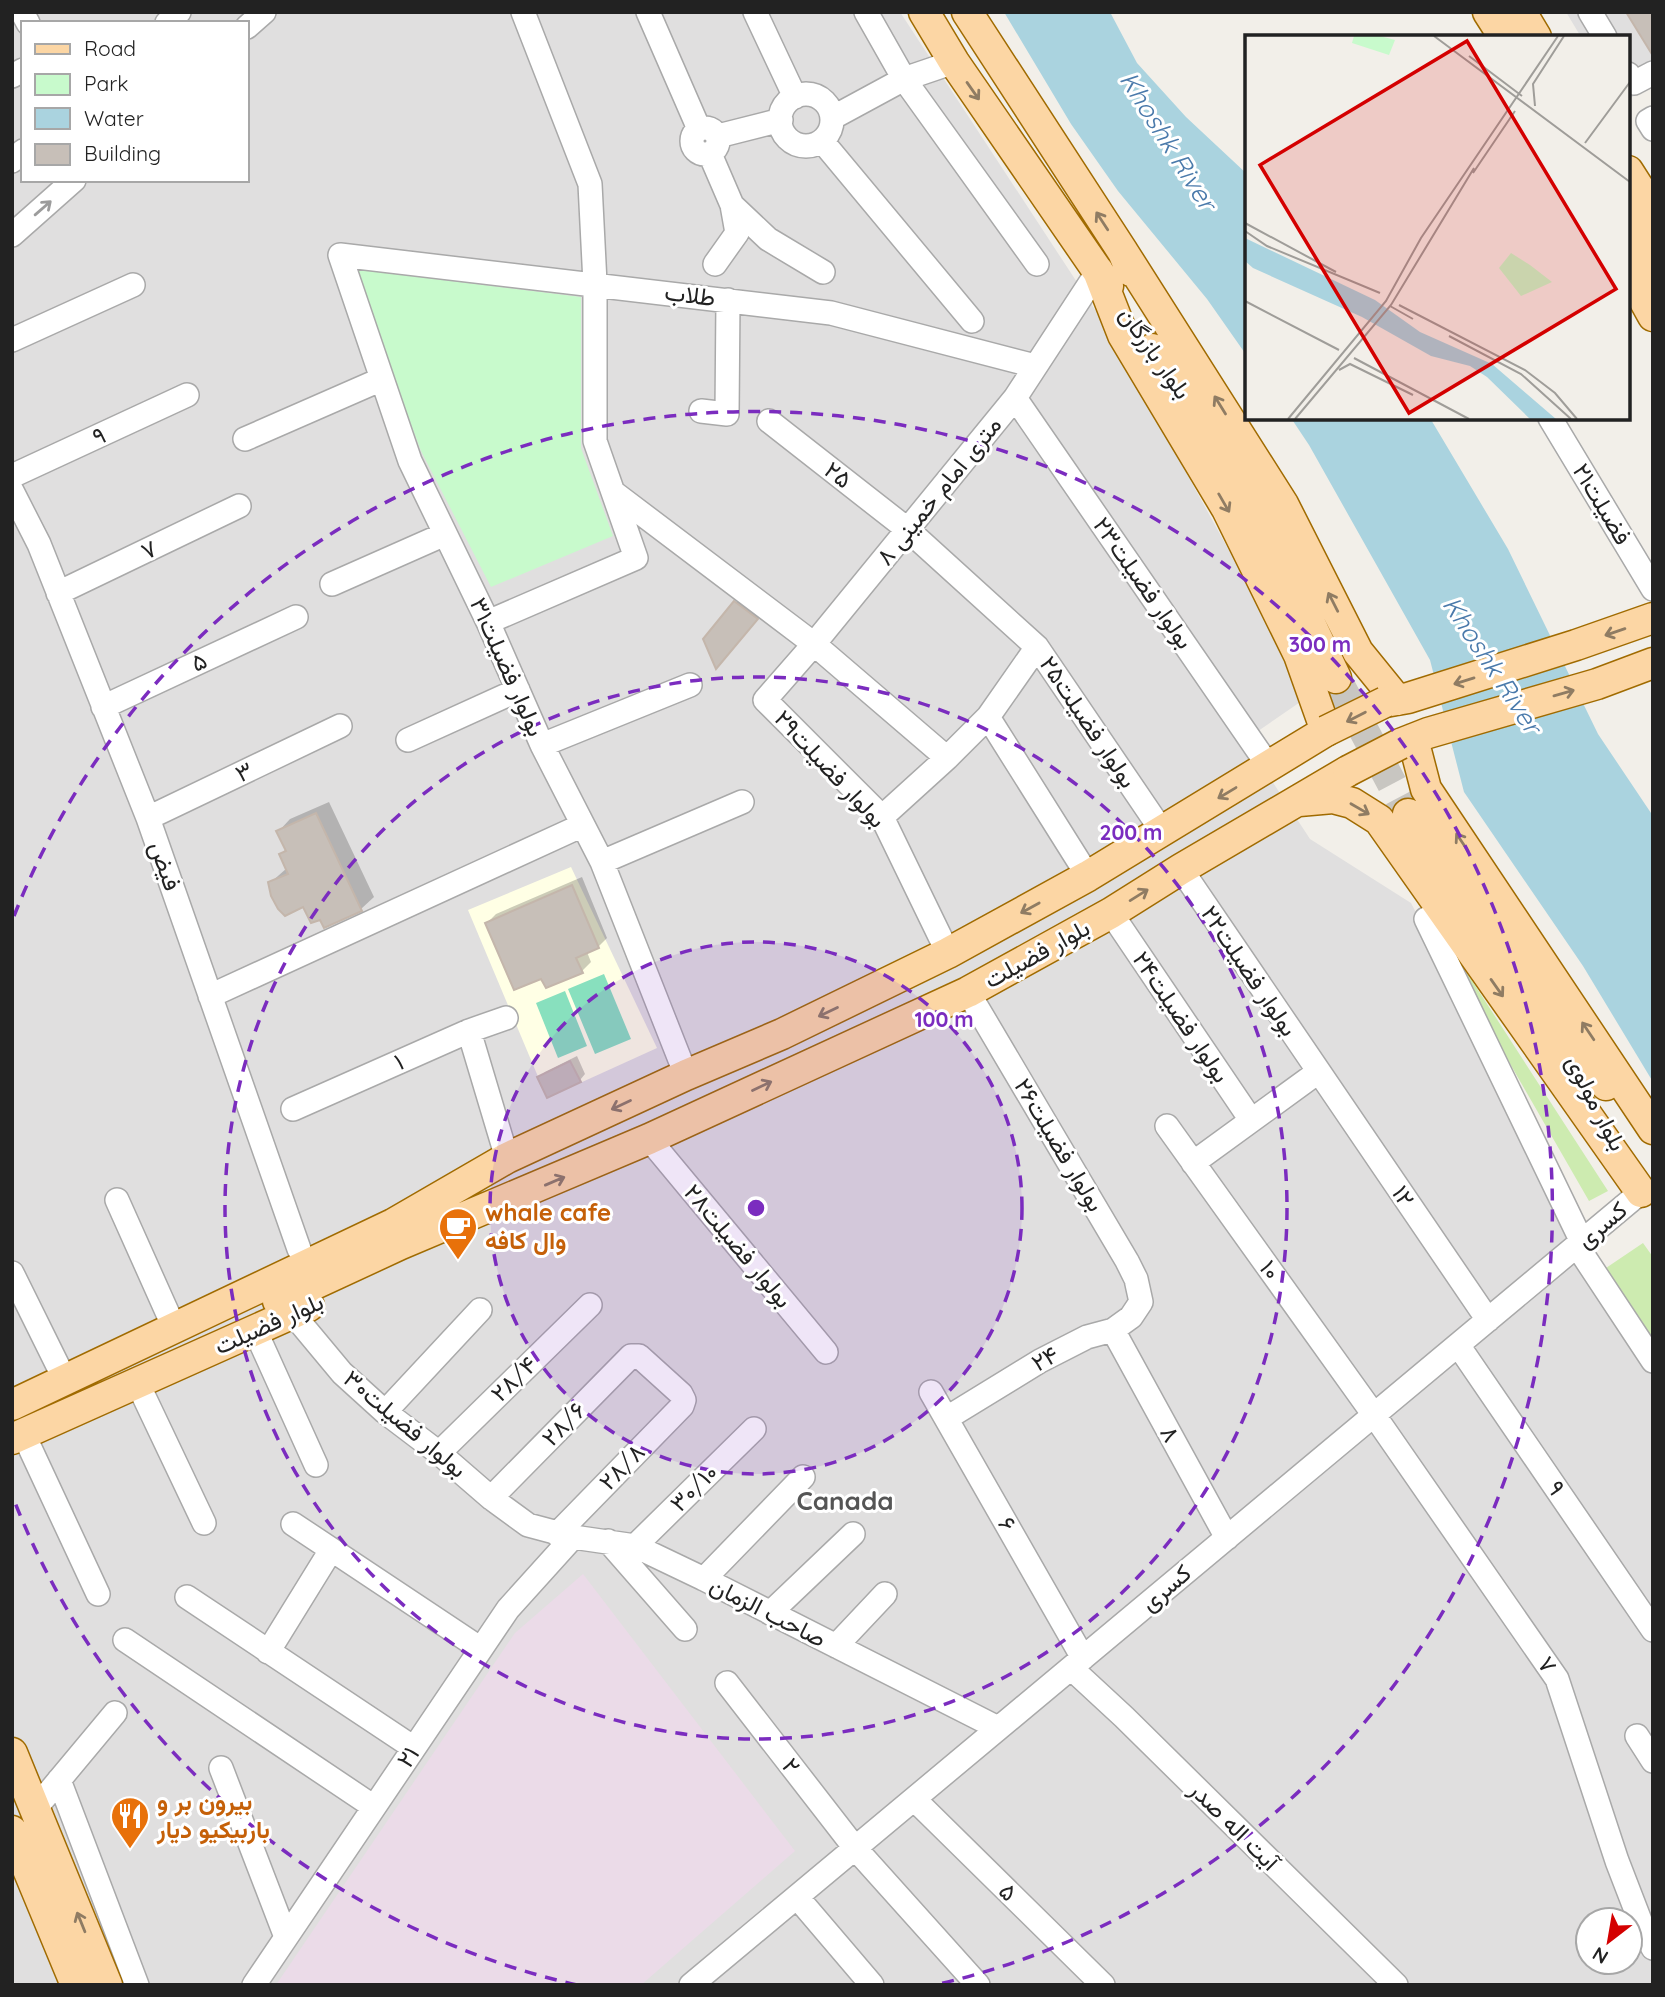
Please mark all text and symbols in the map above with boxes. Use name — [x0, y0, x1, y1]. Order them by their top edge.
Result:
legend — [21, 21, 248, 182]
text: Road — [84, 35, 136, 61]
inset map — [1245, 35, 1630, 420]
water label: Khoshk River — [1113, 65, 1226, 219]
text: Park — [84, 70, 128, 96]
one-way arrow — [966, 81, 980, 100]
text: Water — [84, 105, 144, 131]
text: Building — [84, 140, 161, 166]
one-way arrow — [34, 199, 51, 216]
one-way arrow — [1095, 212, 1109, 232]
street label: طلاب — [663, 276, 717, 312]
street label: بلوار بازرگان — [1112, 300, 1199, 405]
one-way arrow — [1213, 396, 1227, 416]
street label: ۸ متری امام خمینی — [869, 410, 1009, 572]
street label: ۹ — [87, 419, 110, 451]
street label: ۲۵ — [819, 454, 858, 494]
street label: فضیلت۲۱ — [1567, 457, 1639, 550]
one-way arrow — [1218, 492, 1231, 513]
street label: بولوار فضیلت۲۳ — [1086, 511, 1200, 655]
street label: ۷ — [136, 533, 161, 566]
water label: Khoshk River — [1436, 590, 1551, 742]
one-way arrow — [1326, 592, 1340, 613]
street label: بولوار فضیلت۳۱ — [463, 593, 552, 741]
one-way arrow — [1604, 627, 1626, 639]
text: 300 m — [1289, 631, 1351, 657]
street label: ۵ — [186, 645, 211, 678]
street label: بولوار فضیلت۲۵ — [1033, 650, 1144, 794]
one-way arrow — [1454, 675, 1476, 688]
one-way arrow — [1553, 686, 1575, 699]
street label: بولوار فضیلت۲۹ — [768, 703, 893, 834]
one-way arrow — [1346, 710, 1367, 724]
street label: ۳ — [230, 754, 257, 788]
one-way arrow — [1217, 786, 1237, 800]
one-way arrow — [1350, 802, 1370, 816]
text: 200 m — [1100, 819, 1162, 845]
one-way arrow — [1454, 833, 1469, 852]
street label: فیض — [144, 837, 188, 894]
one-way arrow — [1129, 888, 1148, 903]
street label: بولوار فضیلت۲۲ — [1194, 899, 1304, 1042]
one-way arrow — [1021, 901, 1041, 915]
street label: بلوار فضیلت — [979, 912, 1095, 995]
street label: بولوار فضیلت۲۴ — [1126, 945, 1237, 1088]
one-way arrow — [1490, 978, 1504, 997]
one-way arrow — [818, 1005, 839, 1019]
text: 100 m — [914, 1006, 974, 1032]
one-way arrow — [1581, 1022, 1595, 1042]
street label: ۱ — [389, 1046, 408, 1076]
street label: بلوار مولوی — [1559, 1050, 1634, 1156]
street label: بولوار فضیلت۲۶ — [1007, 1072, 1111, 1217]
one-way arrow — [751, 1079, 772, 1093]
one-way arrow — [611, 1099, 632, 1113]
one-way arrow — [543, 1173, 565, 1186]
street label: بولوار فضیلت۲۸ — [677, 1177, 799, 1314]
street label: ۱۲ — [1386, 1179, 1422, 1212]
street label: کسری — [1570, 1194, 1634, 1255]
centre of rings — [744, 1196, 768, 1220]
place label: whale cafe وال کافه — [485, 1197, 611, 1256]
cafe icon: whale cafe وال کافه — [437, 1206, 479, 1261]
street label: ۱۰ — [1254, 1254, 1288, 1285]
street label: بلوار فضیلت — [210, 1286, 328, 1361]
street label: ۲۴ — [1026, 1339, 1063, 1378]
street label: ۲۸/۴ — [484, 1349, 543, 1407]
street label: بولوار فضیلت۳۰ — [337, 1363, 473, 1484]
street label: ۲۸/۶ — [535, 1395, 592, 1452]
street label: ۸ — [1154, 1420, 1187, 1447]
street label: ۲۸/۸ — [592, 1437, 651, 1496]
street label: ۳۰/۱۰ — [663, 1457, 724, 1518]
street label: ۹ — [1541, 1474, 1573, 1501]
district label: Canada — [796, 1484, 894, 1517]
street label: ۶ — [992, 1511, 1024, 1536]
street label: کسری — [1134, 1557, 1198, 1618]
street label: صاحب الزمان — [705, 1569, 832, 1654]
street label: ۷ — [1531, 1650, 1564, 1679]
street label: ۲۱ — [389, 1740, 425, 1773]
street label: ۲ — [776, 1751, 807, 1780]
street label: آیت اله صدر — [1182, 1774, 1287, 1879]
place label: بیرون بر و باربیکیو دیار — [156, 1786, 270, 1845]
restaurant icon: بیرون بر و باربیکیو دیار — [109, 1795, 151, 1850]
street label: ۵ — [993, 1876, 1024, 1907]
north arrow — [1574, 1906, 1644, 1976]
one-way arrow — [74, 1911, 87, 1933]
text: N — [1588, 1942, 1612, 1969]

